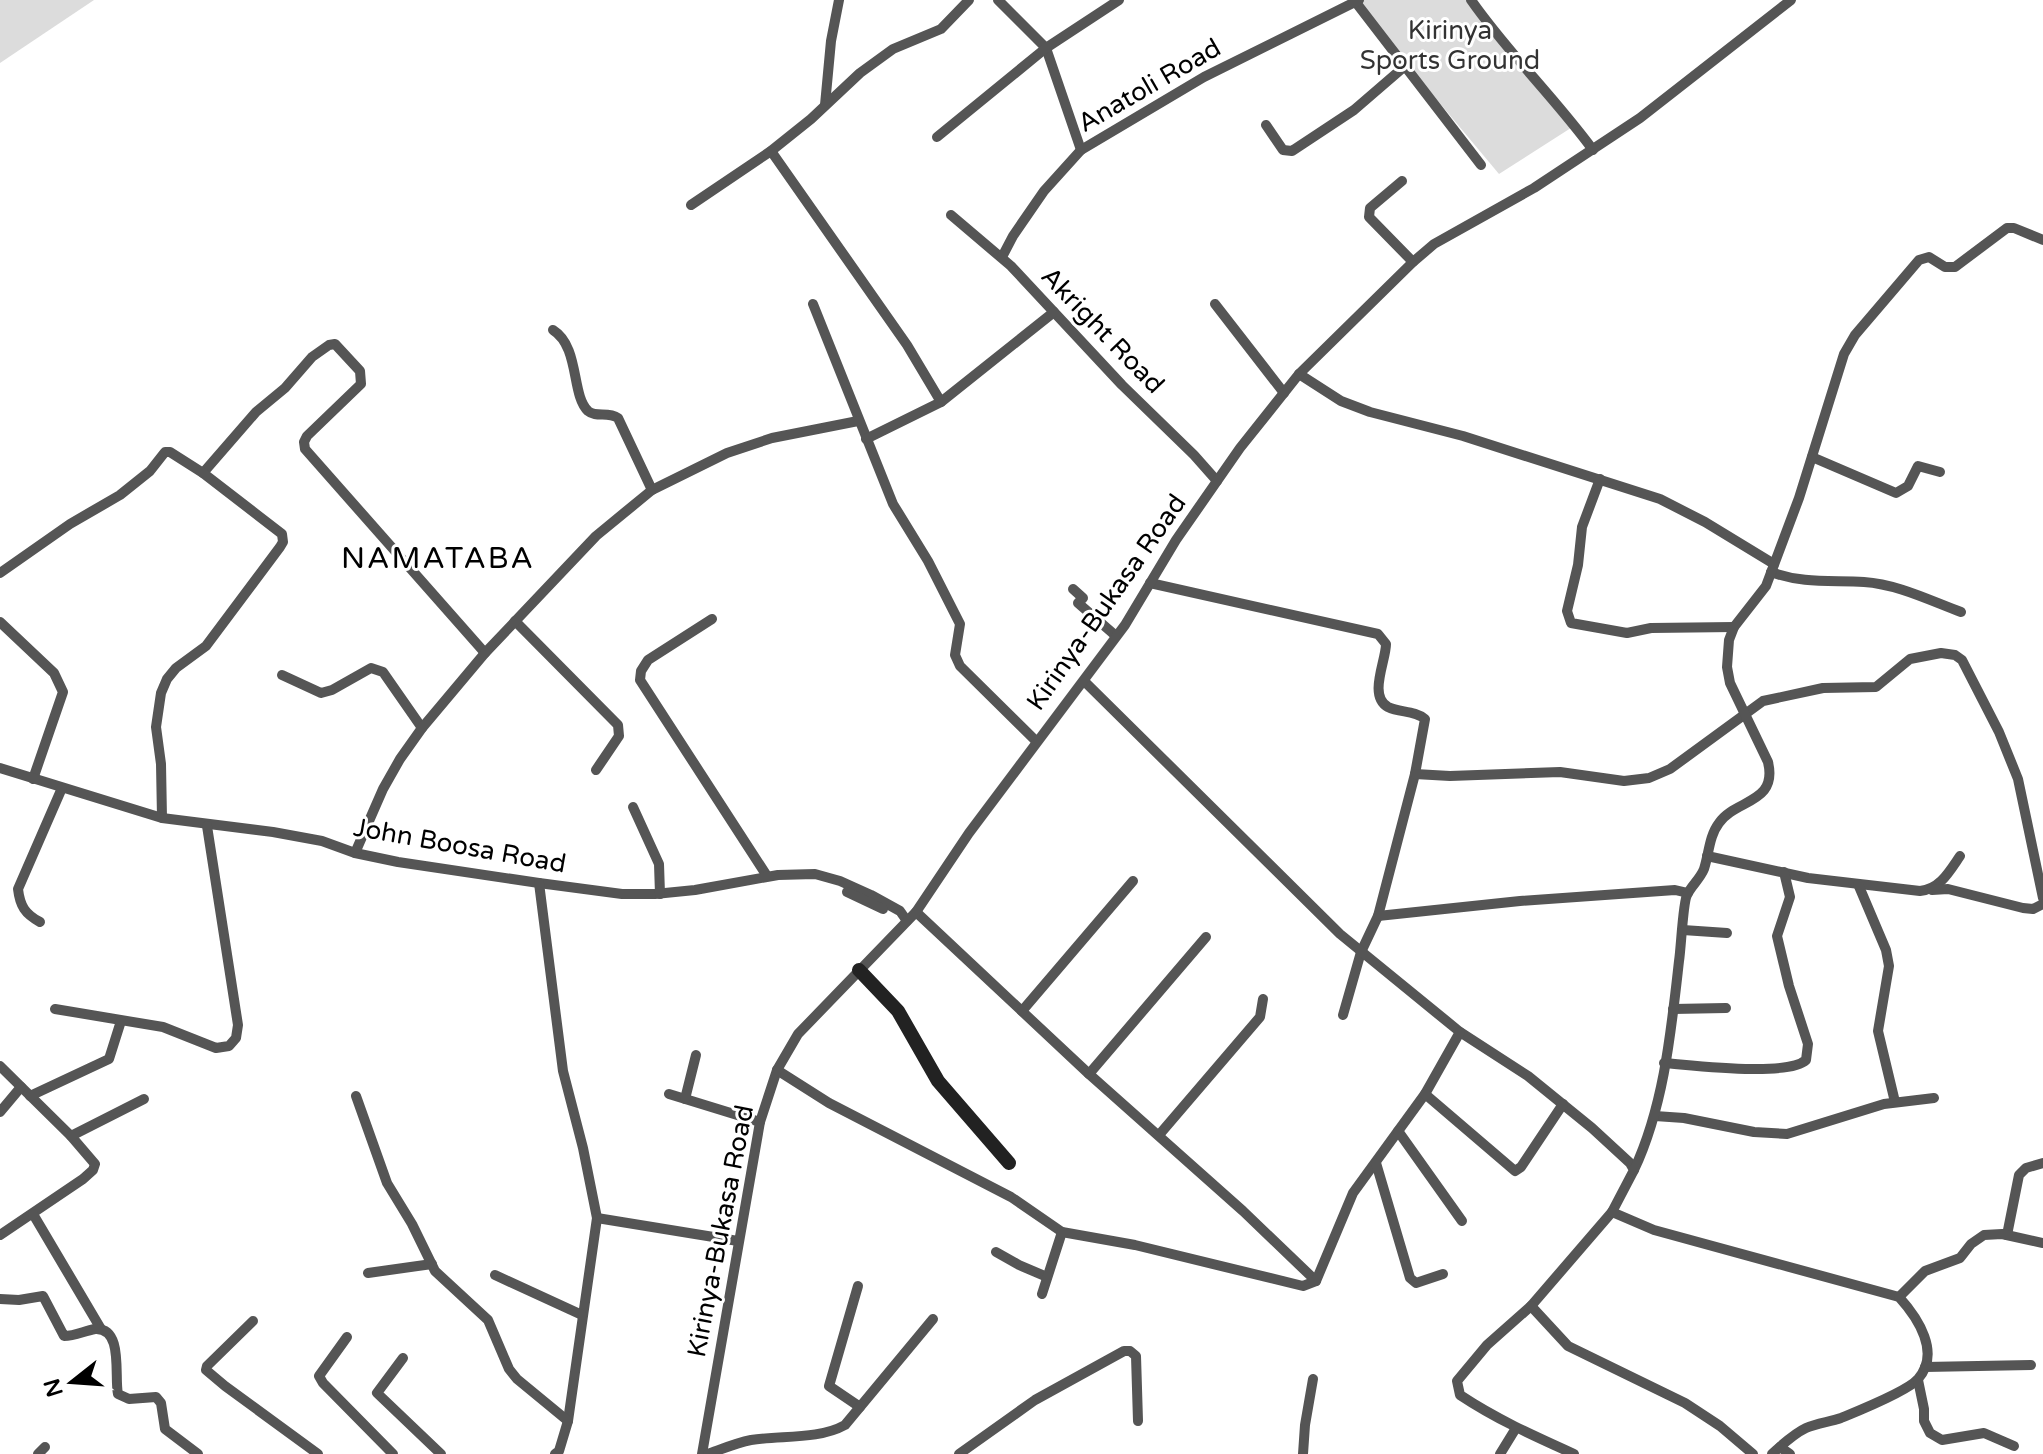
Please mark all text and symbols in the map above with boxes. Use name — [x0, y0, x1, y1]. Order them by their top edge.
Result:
park label: Kirinya Sports Ground — [1360, 15, 1540, 76]
street label: Anatoli Road — [1072, 32, 1226, 139]
street label: Akright Road — [1035, 261, 1171, 400]
street label: Kirinya-Bukasa Road — [1020, 488, 1193, 716]
district label: NAMATABA — [341, 540, 535, 577]
street label: John Boosa Road — [351, 812, 568, 879]
street label: Kirinya-Bukasa Road — [681, 1102, 760, 1360]
north arrow — [32, 1342, 112, 1422]
text: N — [39, 1375, 69, 1400]

